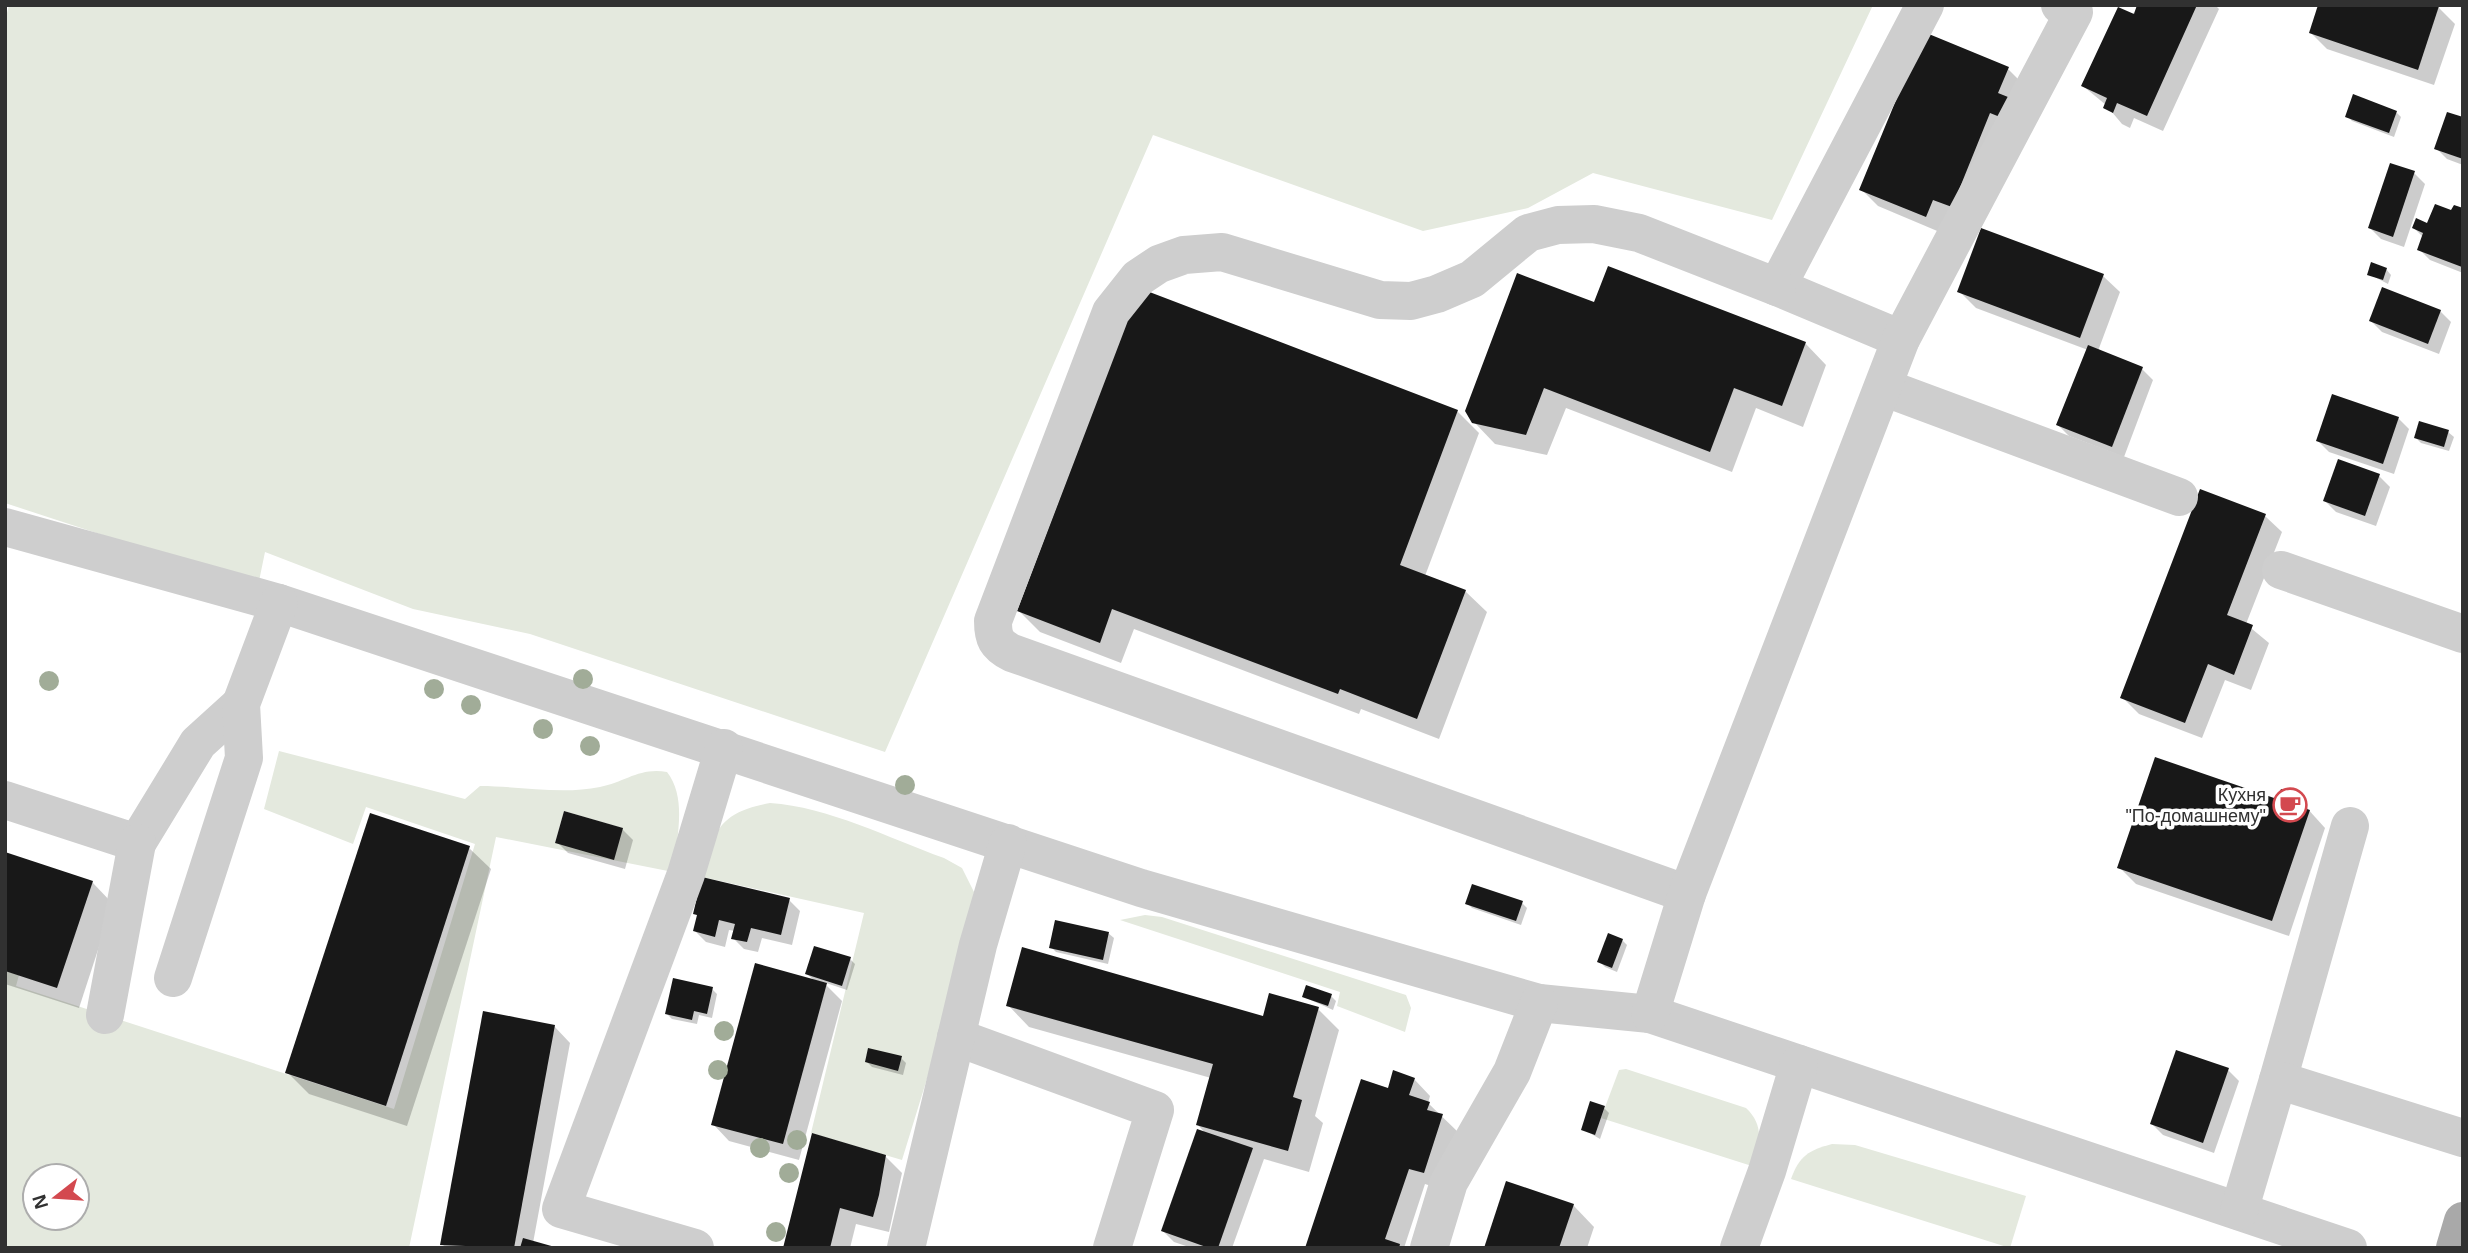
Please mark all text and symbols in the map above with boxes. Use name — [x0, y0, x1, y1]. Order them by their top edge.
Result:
place label: Кухня "По-домашнему" — [2125, 785, 2266, 826]
cafe icon: Кухня "По-домашнему" — [2271, 786, 2309, 824]
north arrow — [21, 1162, 91, 1232]
text: N — [28, 1192, 52, 1211]

